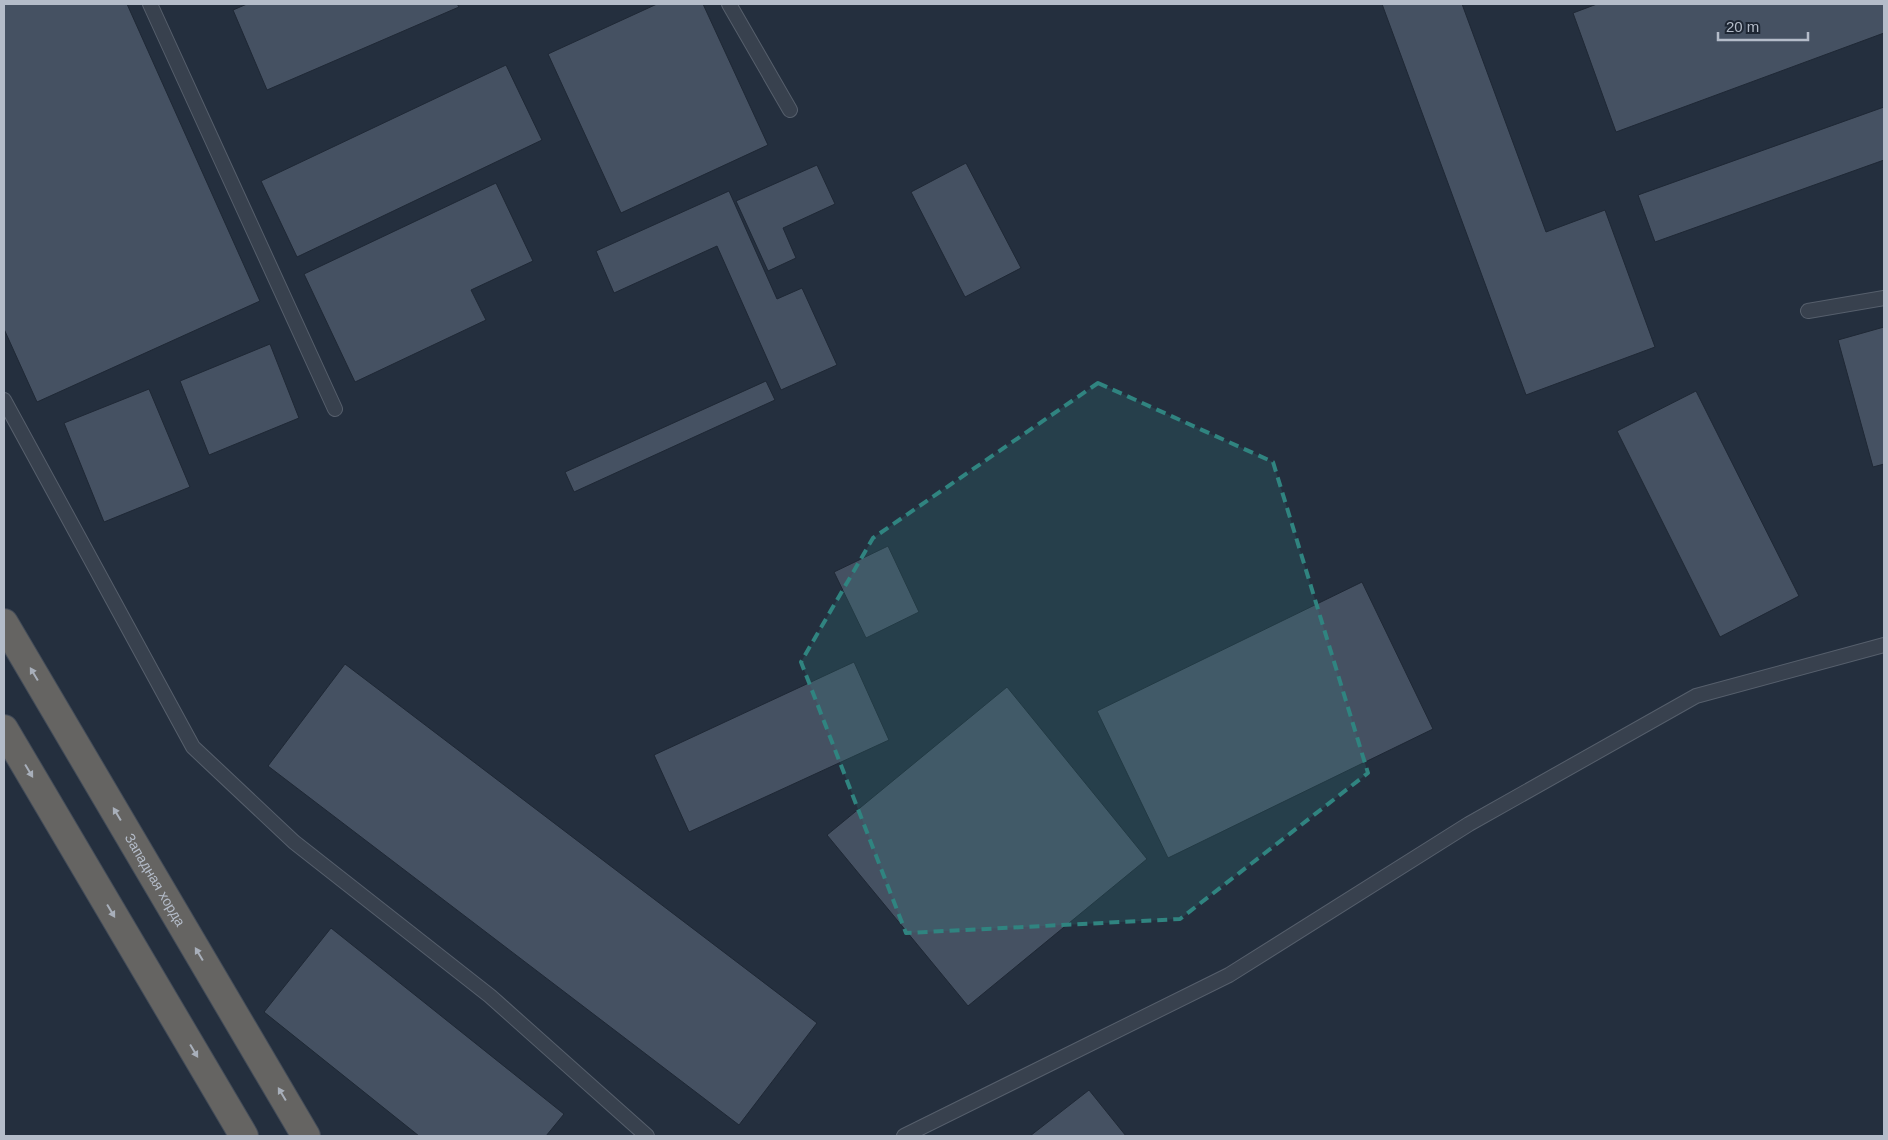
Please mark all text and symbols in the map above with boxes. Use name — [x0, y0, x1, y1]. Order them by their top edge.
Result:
scale bar — [1718, 10, 1808, 42]
text: 20 m — [1726, 18, 1759, 35]
one-way arrow — [30, 668, 39, 681]
one-way arrow — [24, 764, 33, 777]
one-way arrow — [112, 808, 121, 821]
street label: Западная хорда — [122, 831, 189, 929]
one-way arrow — [107, 903, 115, 918]
one-way arrow — [195, 948, 204, 961]
one-way arrow — [189, 1044, 198, 1057]
one-way arrow — [277, 1088, 286, 1101]

